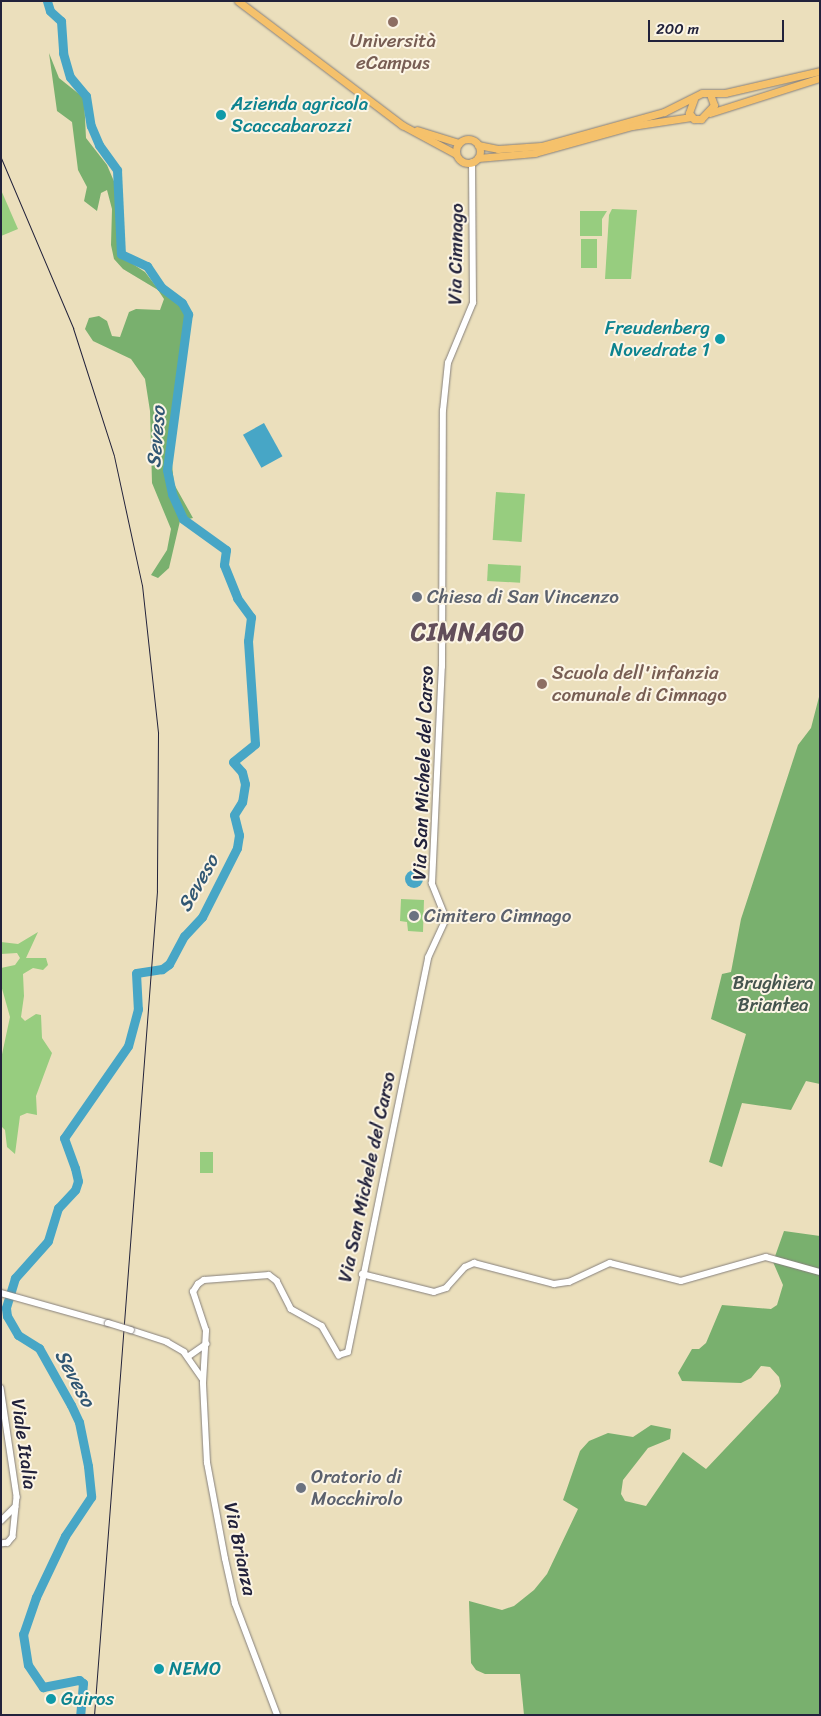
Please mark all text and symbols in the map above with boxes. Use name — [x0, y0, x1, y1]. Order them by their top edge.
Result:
scale bar — [651, 10, 787, 42]
marker: Università eCampus — [387, 16, 399, 28]
text: 200 m — [656, 16, 699, 42]
place label: Università eCampus — [350, 30, 436, 74]
place label: Azienda agricola Scaccabarozzi — [231, 93, 368, 137]
marker: Azienda agricola Scaccabarozzi — [215, 109, 227, 121]
street label: Via Cimnago — [444, 203, 468, 305]
place label: Freudenberg Novedrate 1 — [605, 317, 710, 361]
marker: Freudenberg Novedrate 1 — [714, 333, 726, 345]
water label: Seveso — [141, 405, 171, 469]
place label: Chiesa di San Vincenzo — [427, 586, 619, 608]
marker: Chiesa di San Vincenzo — [411, 591, 423, 603]
district label: CIMNAGO — [410, 619, 526, 647]
place label: Scuola dell'infanzia comunale di Cimnago — [552, 662, 727, 706]
street label: Via San Michele del Carso — [408, 665, 438, 881]
marker: Scuola dell'infanzia comunale di Cimnago — [536, 678, 548, 690]
water label: Seveso — [172, 850, 224, 916]
place label: Cimitero Cimnago — [424, 905, 571, 927]
marker: Cimitero Cimnago — [408, 910, 420, 922]
park label: Brughiera Briantea — [732, 972, 814, 1016]
street label: Via San Michele del Carso — [334, 1070, 400, 1284]
water label: Seveso — [50, 1345, 100, 1411]
street label: Viale Italia — [6, 1397, 42, 1491]
place label: Oratorio di Mocchirolo — [311, 1466, 403, 1510]
marker: Oratorio di Mocchirolo — [295, 1482, 307, 1494]
street label: Via Brianza — [219, 1500, 261, 1598]
place label: NEMO — [169, 1658, 221, 1680]
marker: NEMO — [153, 1663, 165, 1675]
place label: Guiros — [61, 1688, 114, 1710]
marker: Guiros — [45, 1693, 57, 1705]

